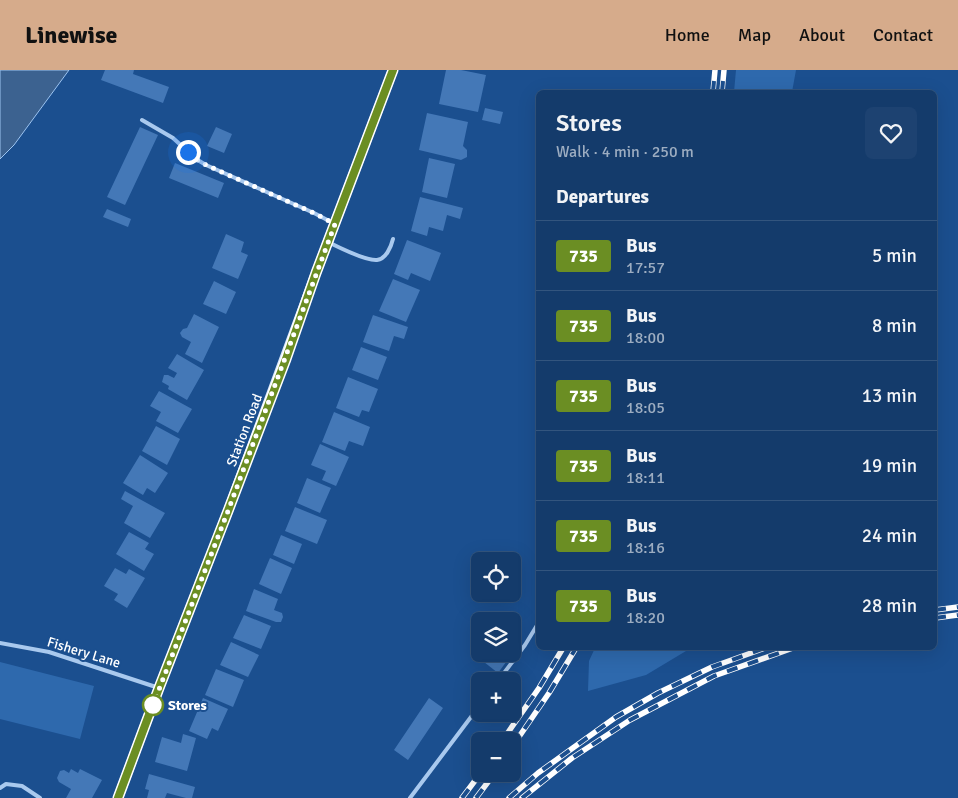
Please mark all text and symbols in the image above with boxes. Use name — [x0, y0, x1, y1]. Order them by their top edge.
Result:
text: Linewise — [25, 20, 118, 50]
text: Home — [665, 24, 710, 46]
text: Map — [738, 24, 771, 46]
text: About — [799, 24, 845, 46]
text: Contact — [873, 24, 933, 46]
button: heart — [865, 107, 917, 159]
text: Stores — [556, 108, 622, 138]
your location — [176, 140, 201, 165]
text: Walk · 4 min · 250 m — [556, 142, 694, 162]
text: Departures — [556, 185, 649, 209]
text: Bus — [626, 234, 657, 258]
text: 5 min — [872, 244, 917, 268]
text: 735 — [569, 245, 598, 267]
text: 17:57 — [626, 258, 665, 278]
text: Bus — [626, 304, 657, 328]
text: 8 min — [872, 314, 917, 338]
text: 735 — [569, 315, 598, 337]
text: 18:00 — [626, 328, 665, 348]
text: Bus — [626, 374, 657, 398]
text: 13 min — [862, 384, 917, 408]
text: 735 — [569, 385, 598, 407]
street label: Station Road — [223, 391, 266, 469]
text: 18:05 — [626, 398, 665, 418]
text: Bus — [626, 444, 657, 468]
text: 19 min — [862, 454, 917, 478]
text: 735 — [569, 455, 598, 477]
text: 18:11 — [626, 468, 665, 488]
text: Bus — [626, 514, 657, 538]
text: 24 min — [862, 524, 917, 548]
text: 735 — [569, 525, 598, 547]
text: 18:16 — [626, 538, 665, 558]
map controls — [471, 552, 521, 782]
button: locate — [471, 552, 521, 602]
text: Bus — [626, 584, 657, 608]
text: 28 min — [862, 594, 917, 618]
text: 735 — [569, 595, 598, 617]
text: 18:20 — [626, 608, 665, 628]
button: layers — [471, 612, 521, 662]
street label: Fishery Lane — [45, 633, 123, 672]
button: + — [471, 672, 521, 722]
marker: Stores — [142, 694, 164, 716]
place label: Stores — [168, 697, 207, 714]
button: − — [471, 732, 521, 782]

